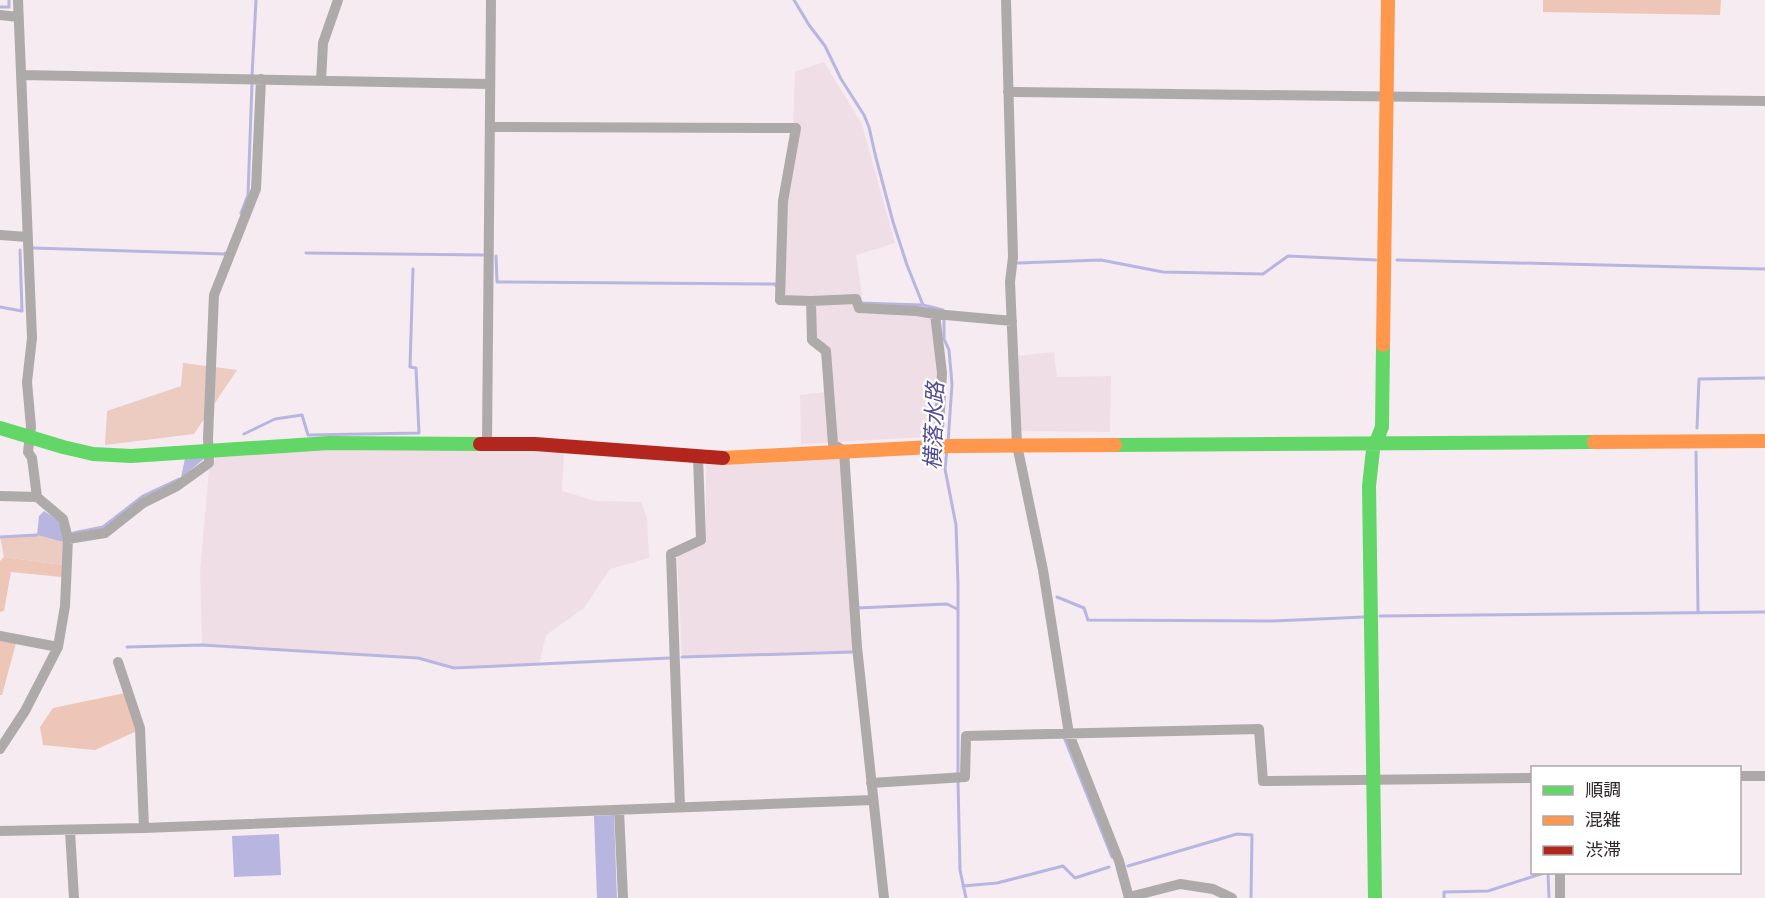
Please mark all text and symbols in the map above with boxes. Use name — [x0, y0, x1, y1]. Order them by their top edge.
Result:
water label: 横落水路 — [918, 380, 948, 470]
legend — [1531, 766, 1741, 874]
text: 順調 — [1585, 778, 1621, 800]
text: 混雑 — [1585, 808, 1621, 830]
text: 渋滞 — [1585, 838, 1621, 860]

